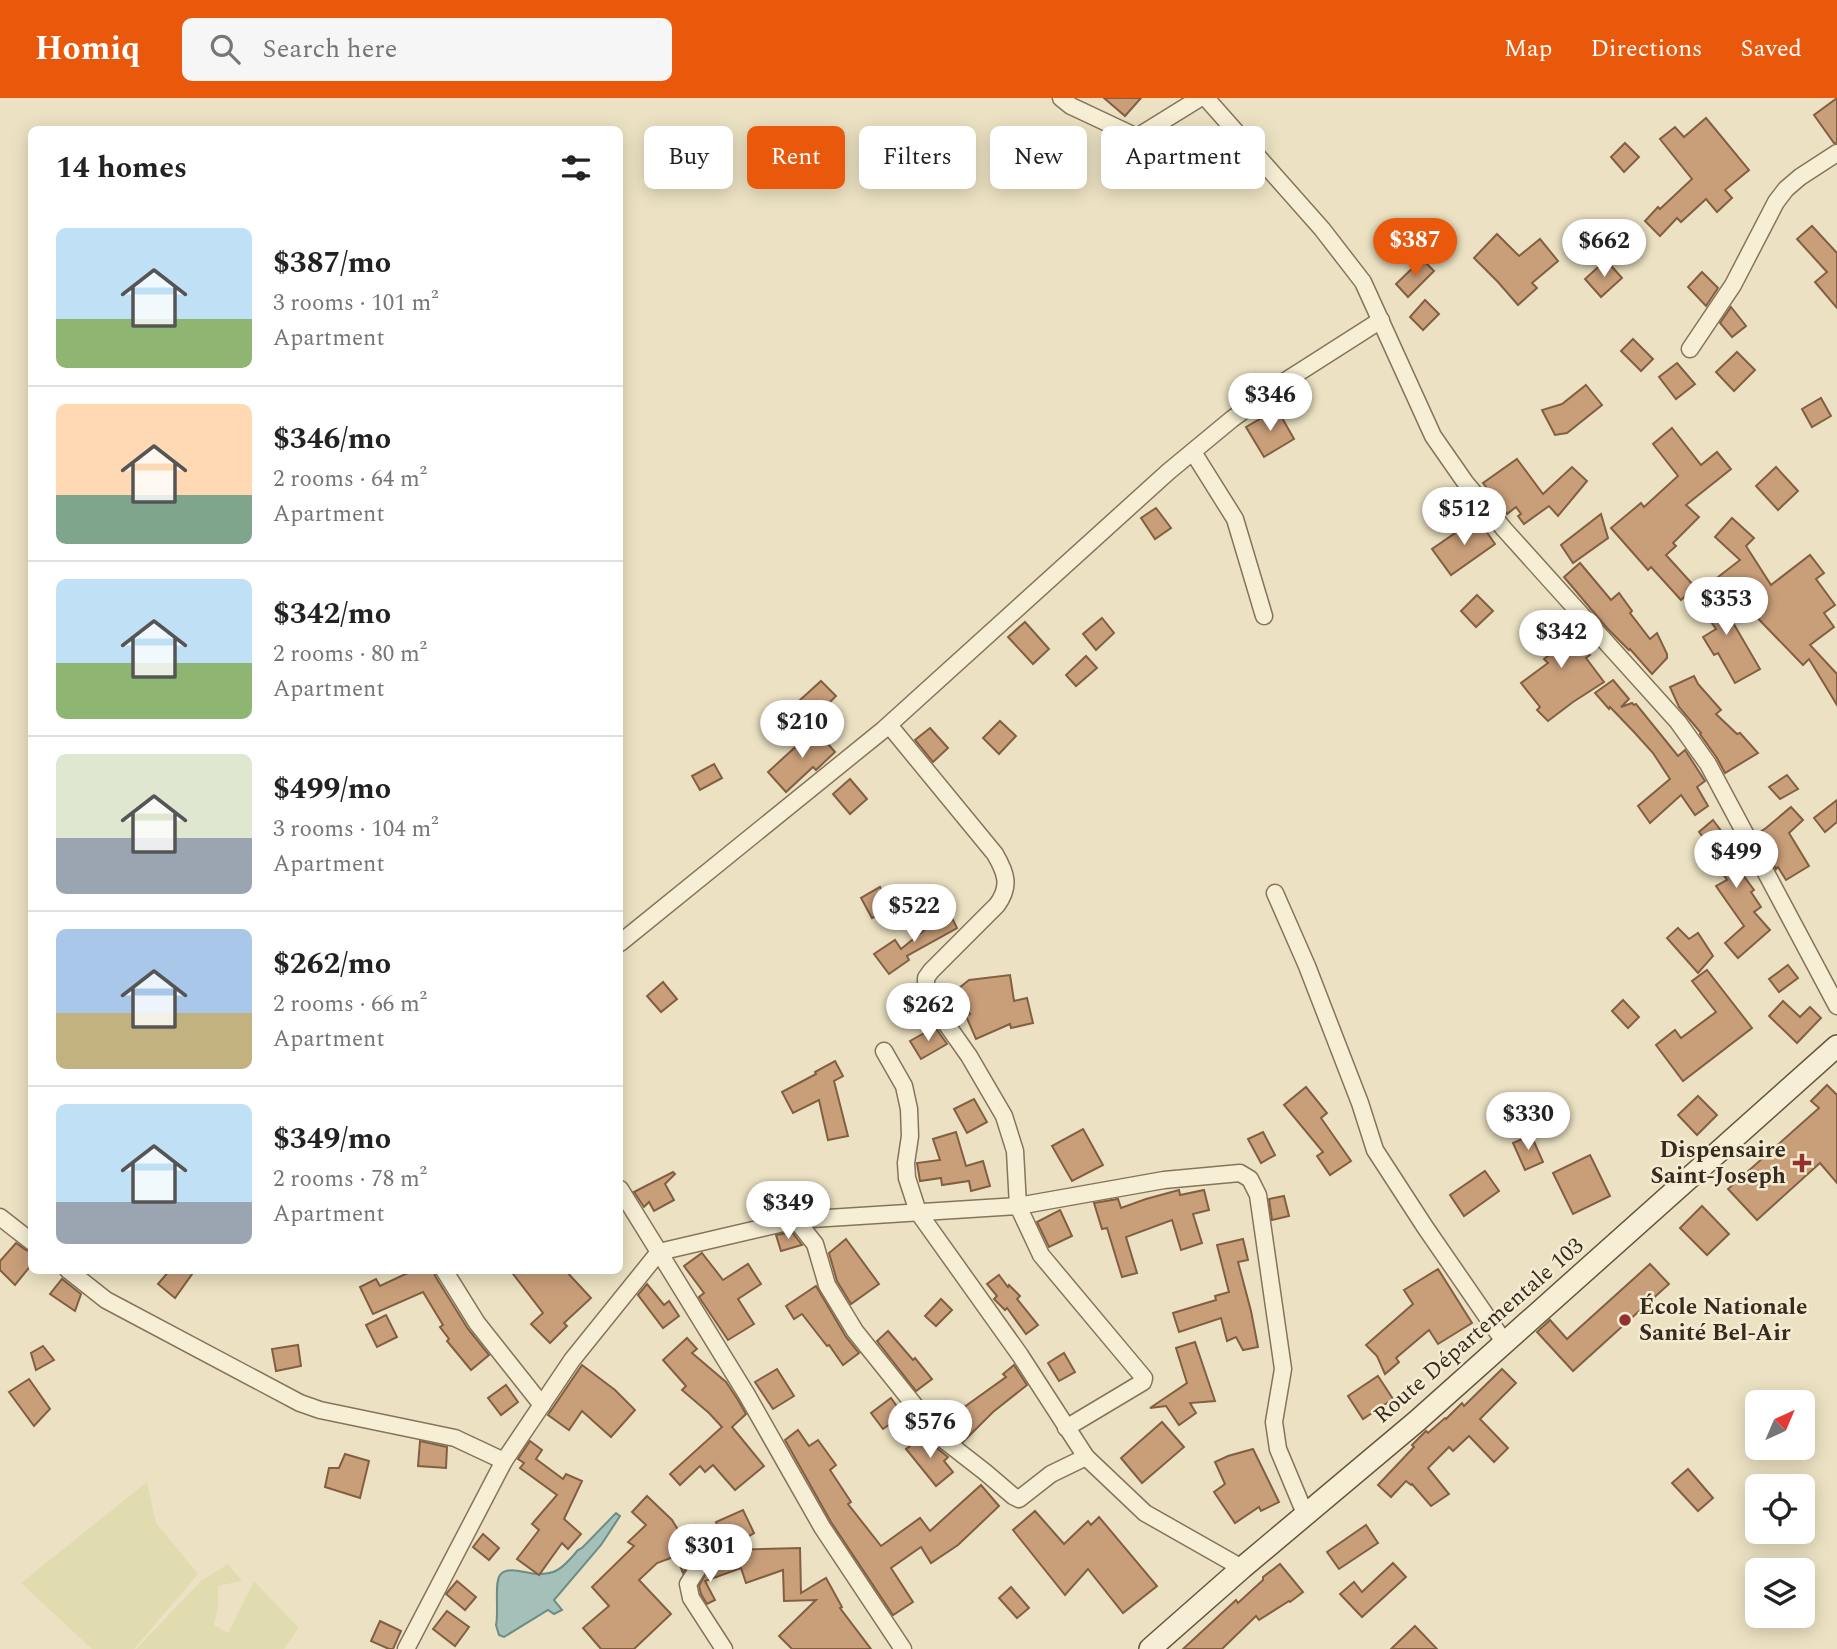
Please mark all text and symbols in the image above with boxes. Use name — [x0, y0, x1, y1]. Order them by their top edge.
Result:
search box — [182, 18, 672, 81]
text: Homiq — [35, 24, 140, 74]
text: Search here — [262, 29, 397, 69]
icon: search — [206, 30, 244, 68]
text: Map — [1504, 31, 1552, 67]
text: Directions — [1590, 31, 1702, 67]
text: Saved — [1740, 31, 1802, 67]
chip: Buy — [644, 126, 733, 189]
chip: Rent — [747, 126, 845, 189]
chip: Filters — [859, 126, 976, 189]
chip: New — [990, 126, 1087, 189]
chip: Apartment — [1101, 126, 1265, 189]
text: 14 homes — [56, 145, 187, 191]
icon: filters — [557, 149, 595, 187]
pin: $387 — [1374, 218, 1456, 278]
pin: $662 — [1563, 220, 1645, 279]
text: $387 — [1389, 223, 1441, 258]
text: $662 — [1578, 224, 1630, 259]
text: $387/mo — [273, 240, 391, 286]
icon: home — [112, 256, 196, 340]
text: 3 rooms · 101 m² — [273, 286, 439, 321]
text: Apartment — [273, 321, 385, 356]
pin: $346 — [1229, 374, 1311, 433]
text: $346 — [1244, 378, 1296, 413]
text: $346/mo — [273, 416, 391, 462]
icon: home — [112, 432, 196, 516]
text: 2 rooms · 64 m² — [273, 462, 427, 497]
pin: $512 — [1423, 488, 1505, 547]
text: $512 — [1438, 492, 1490, 527]
text: Apartment — [273, 497, 385, 532]
pin: $353 — [1685, 578, 1767, 637]
text: $353 — [1700, 582, 1752, 617]
text: $342/mo — [273, 591, 391, 637]
icon: home — [112, 607, 196, 691]
pin: $342 — [1520, 610, 1602, 670]
text: $342 — [1535, 615, 1587, 650]
text: 2 rooms · 80 m² — [273, 637, 427, 672]
text: Apartment — [273, 672, 385, 707]
pin: $210 — [761, 700, 843, 760]
text: $210 — [776, 705, 828, 740]
text: $499/mo — [273, 766, 391, 812]
icon: home — [112, 782, 196, 866]
text: 3 rooms · 104 m² — [273, 812, 439, 847]
pin: $499 — [1695, 830, 1777, 890]
text: $499 — [1710, 835, 1762, 870]
text: Apartment — [273, 847, 385, 882]
pin: $522 — [873, 884, 955, 944]
text: $522 — [888, 889, 940, 924]
text: $262/mo — [273, 941, 391, 987]
icon: home — [112, 957, 196, 1041]
pin: $262 — [887, 984, 969, 1043]
text: 2 rooms · 66 m² — [273, 987, 427, 1022]
text: $262 — [902, 988, 954, 1023]
text: Apartment — [273, 1022, 385, 1057]
pin: $330 — [1487, 1093, 1569, 1152]
text: $330 — [1502, 1097, 1554, 1132]
text: $349/mo — [273, 1116, 391, 1162]
icon: home — [112, 1132, 196, 1216]
place label: Dispensaire Saint-Joseph — [1651, 1133, 1786, 1194]
marker: Dispensaire Saint-Joseph — [1792, 1153, 1812, 1173]
text: 2 rooms · 78 m² — [273, 1162, 427, 1197]
pin: $349 — [747, 1182, 829, 1241]
text: $349 — [762, 1186, 814, 1221]
text: Apartment — [273, 1197, 385, 1232]
street label: Route Départementale 103 — [1366, 1230, 1592, 1432]
place label: École Nationale Sanité Bel-Air — [1639, 1290, 1807, 1351]
marker: École Nationale Sanité Bel-Air — [1617, 1312, 1633, 1328]
north arrow — [1745, 1390, 1815, 1460]
map controls — [1745, 1390, 1815, 1628]
pin: $576 — [889, 1400, 971, 1460]
text: $576 — [904, 1405, 956, 1440]
button: locate — [1745, 1474, 1815, 1544]
pin: $301 — [669, 1524, 751, 1584]
text: $301 — [684, 1529, 736, 1564]
button: layers — [1745, 1558, 1815, 1628]

